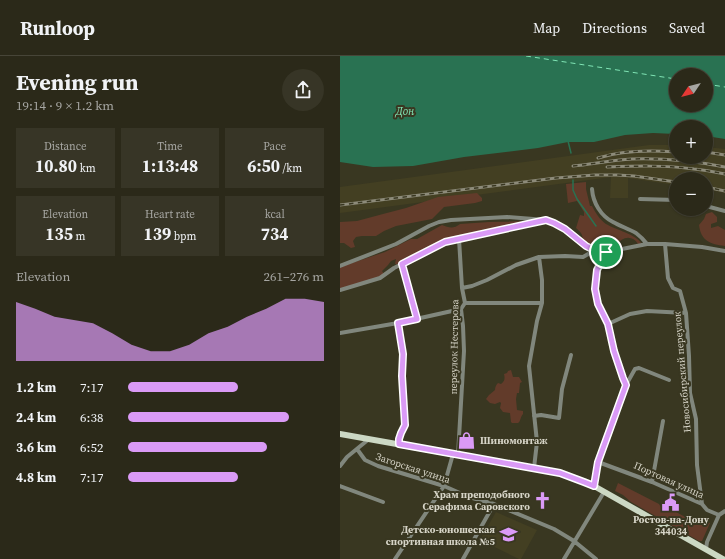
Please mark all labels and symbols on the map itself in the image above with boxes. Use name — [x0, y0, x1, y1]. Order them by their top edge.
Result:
north arrow — [669, 68, 713, 112]
water label: Дон — [395, 104, 415, 119]
pin — [589, 235, 623, 269]
street label: переулок Нестерова — [447, 298, 461, 395]
street label: Новосибирский переулок — [670, 310, 694, 433]
shop icon: Шиномонтаж — [457, 430, 477, 450]
place label: Шиномонтаж — [480, 434, 548, 447]
street label: Загорская улица — [374, 450, 453, 486]
street label: Портовая улица — [632, 459, 707, 502]
place label: Храм преподобного Серафима Саровского — [423, 488, 530, 513]
church icon: Храм преподобного Серафима Саровского — [533, 490, 553, 510]
public building icon: Ростов-на-Дону 344034 — [661, 492, 681, 512]
place label: Ростов-на-Дону 344034 — [633, 513, 710, 538]
place label: Детско-юношеская спортивная школа №5 — [386, 523, 496, 548]
school or university icon: Детско-юношеская спортивная школа №5 — [498, 525, 518, 545]

